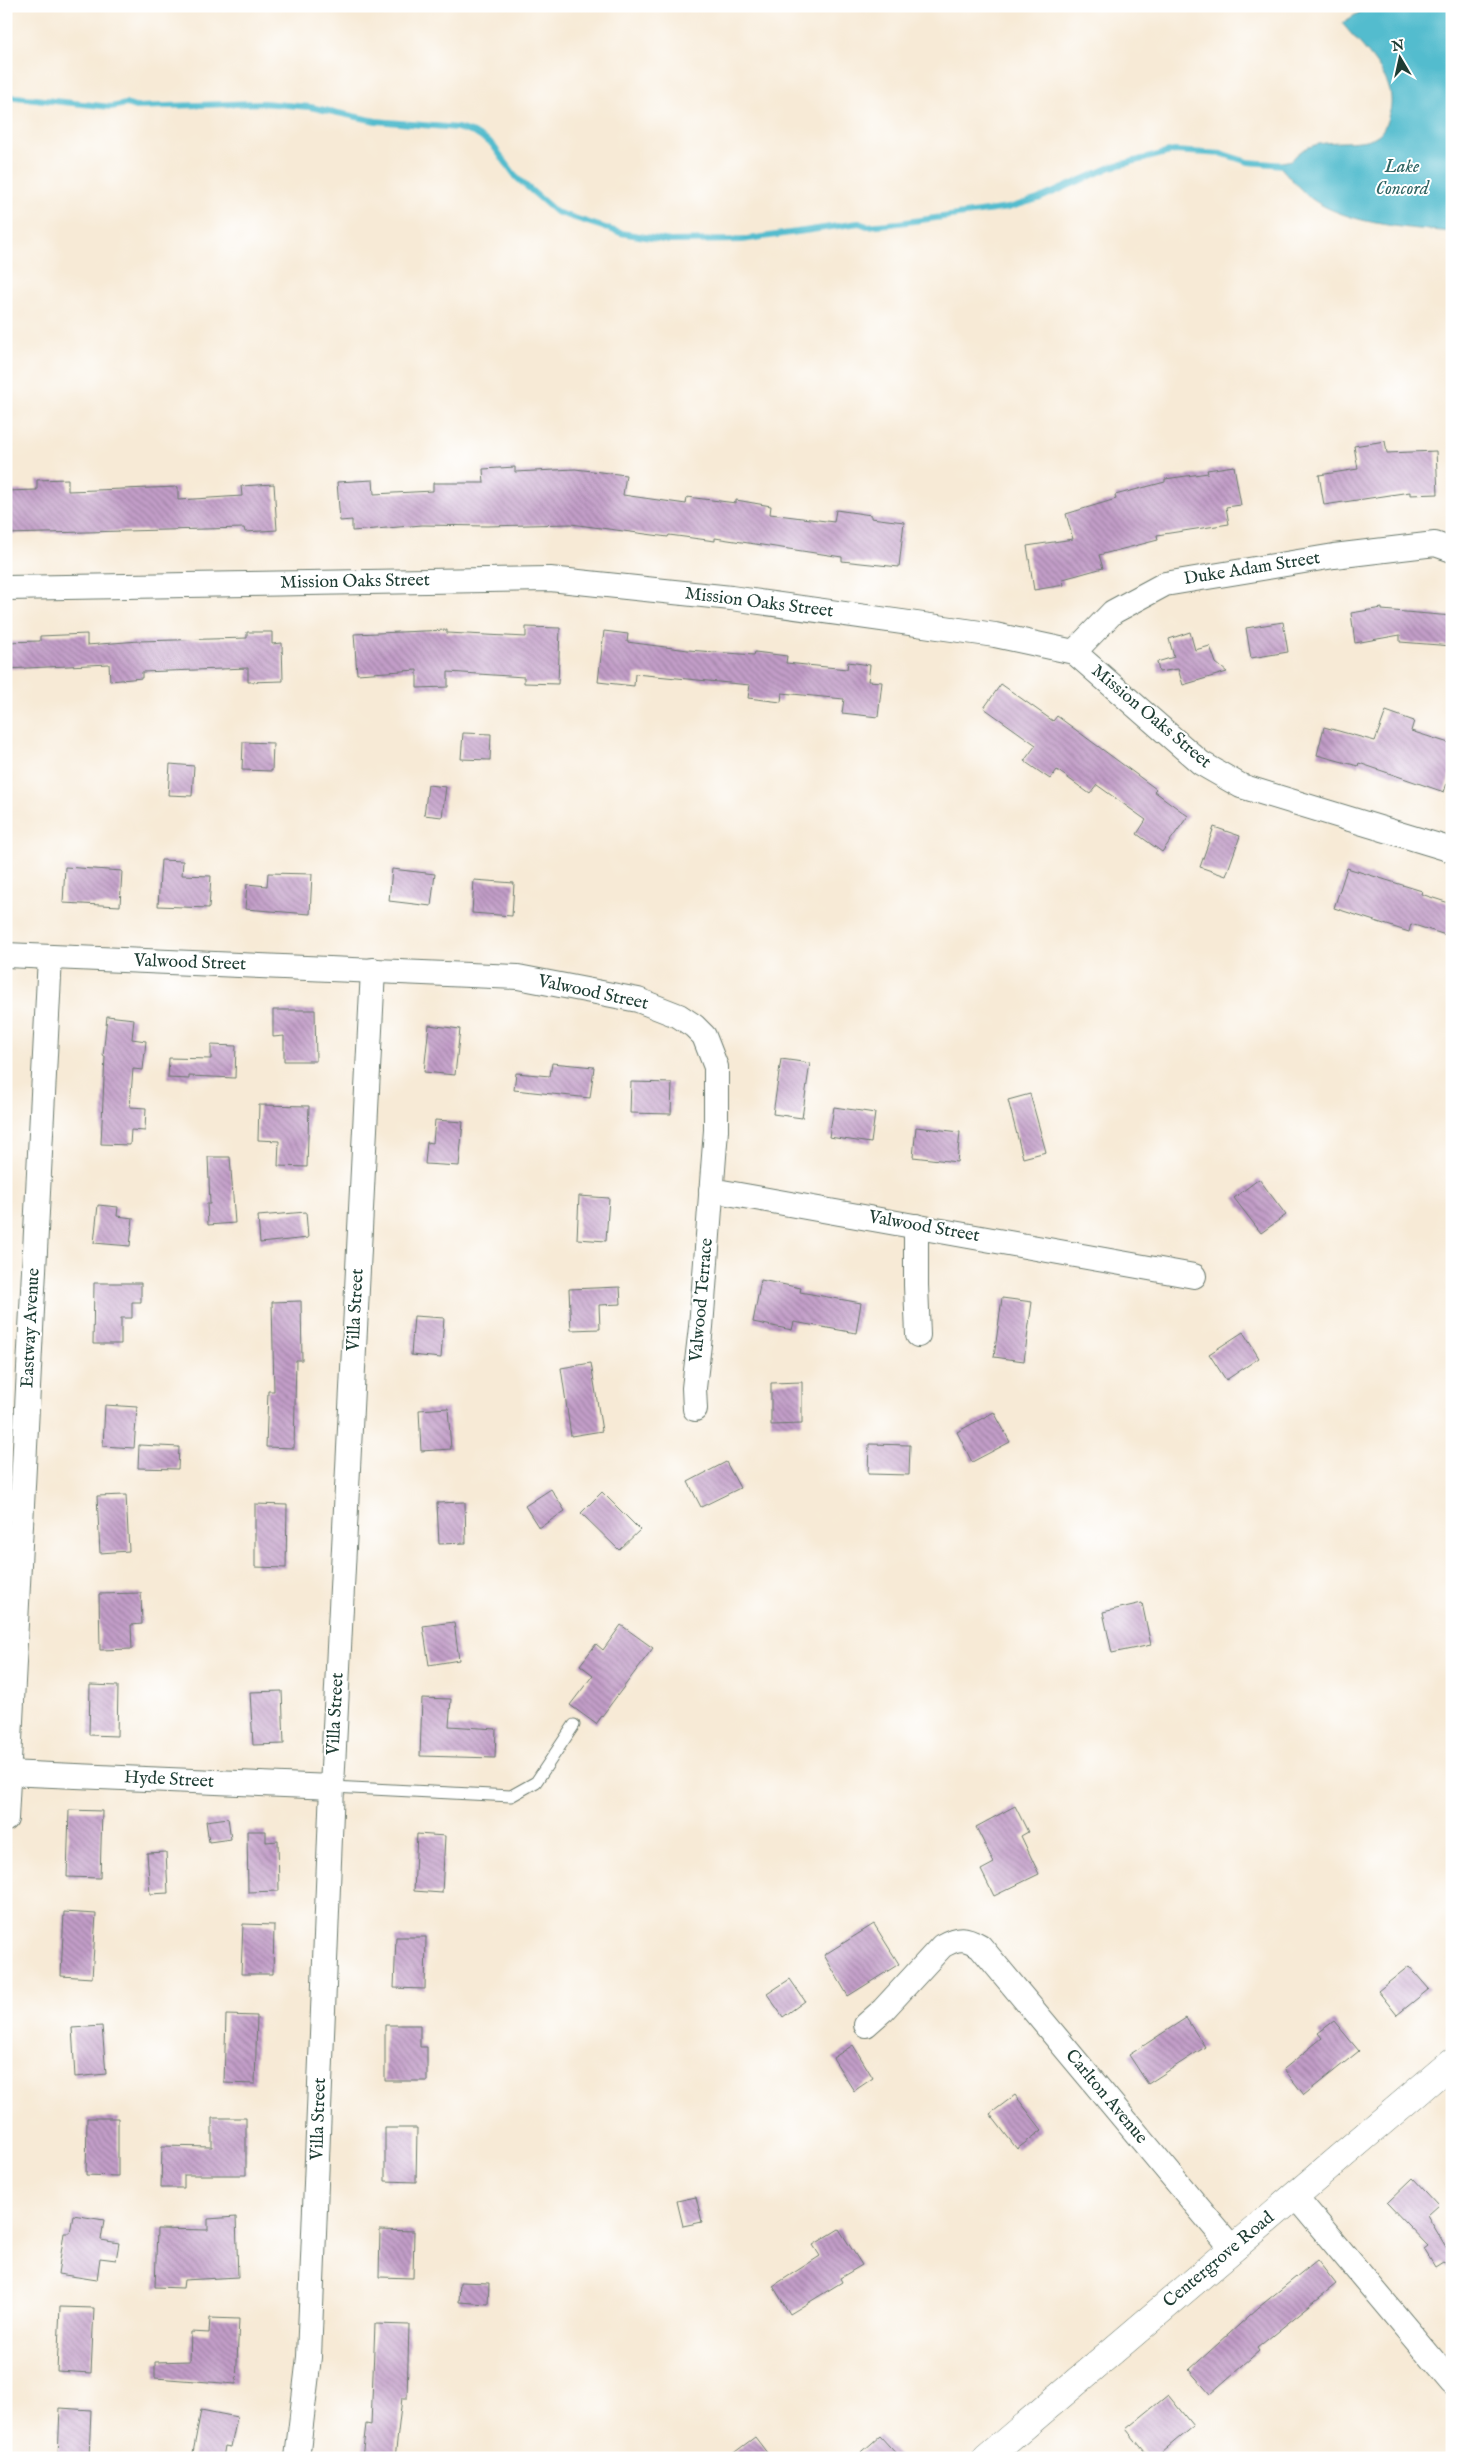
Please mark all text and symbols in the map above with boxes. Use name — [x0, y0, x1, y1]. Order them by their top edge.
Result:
north arrow — [1376, 32, 1426, 82]
text: N — [1390, 36, 1406, 56]
water label: Lake Concord — [1375, 155, 1430, 201]
street label: Duke Adam Street — [1182, 547, 1322, 591]
street label: Mission Oaks Street — [280, 569, 430, 595]
street label: Mission Oaks Street — [683, 582, 835, 624]
street label: Mission Oaks Street — [1086, 660, 1216, 774]
street label: Valwood Street — [132, 950, 247, 976]
street label: Valwood Street — [535, 970, 650, 1016]
street label: Valwood Street — [866, 1206, 981, 1248]
street label: Valwood Terrace — [685, 1237, 719, 1364]
street label: Eastway Avenue — [16, 1267, 46, 1389]
street label: Villa Street — [342, 1268, 370, 1353]
street label: Villa Street — [322, 1672, 350, 1757]
street label: Hyde Street — [123, 1766, 215, 1794]
street label: Carlton Avenue — [1060, 2045, 1152, 2149]
street label: Villa Street — [306, 2077, 332, 2162]
street label: Centergrove Road — [1159, 2206, 1280, 2313]

